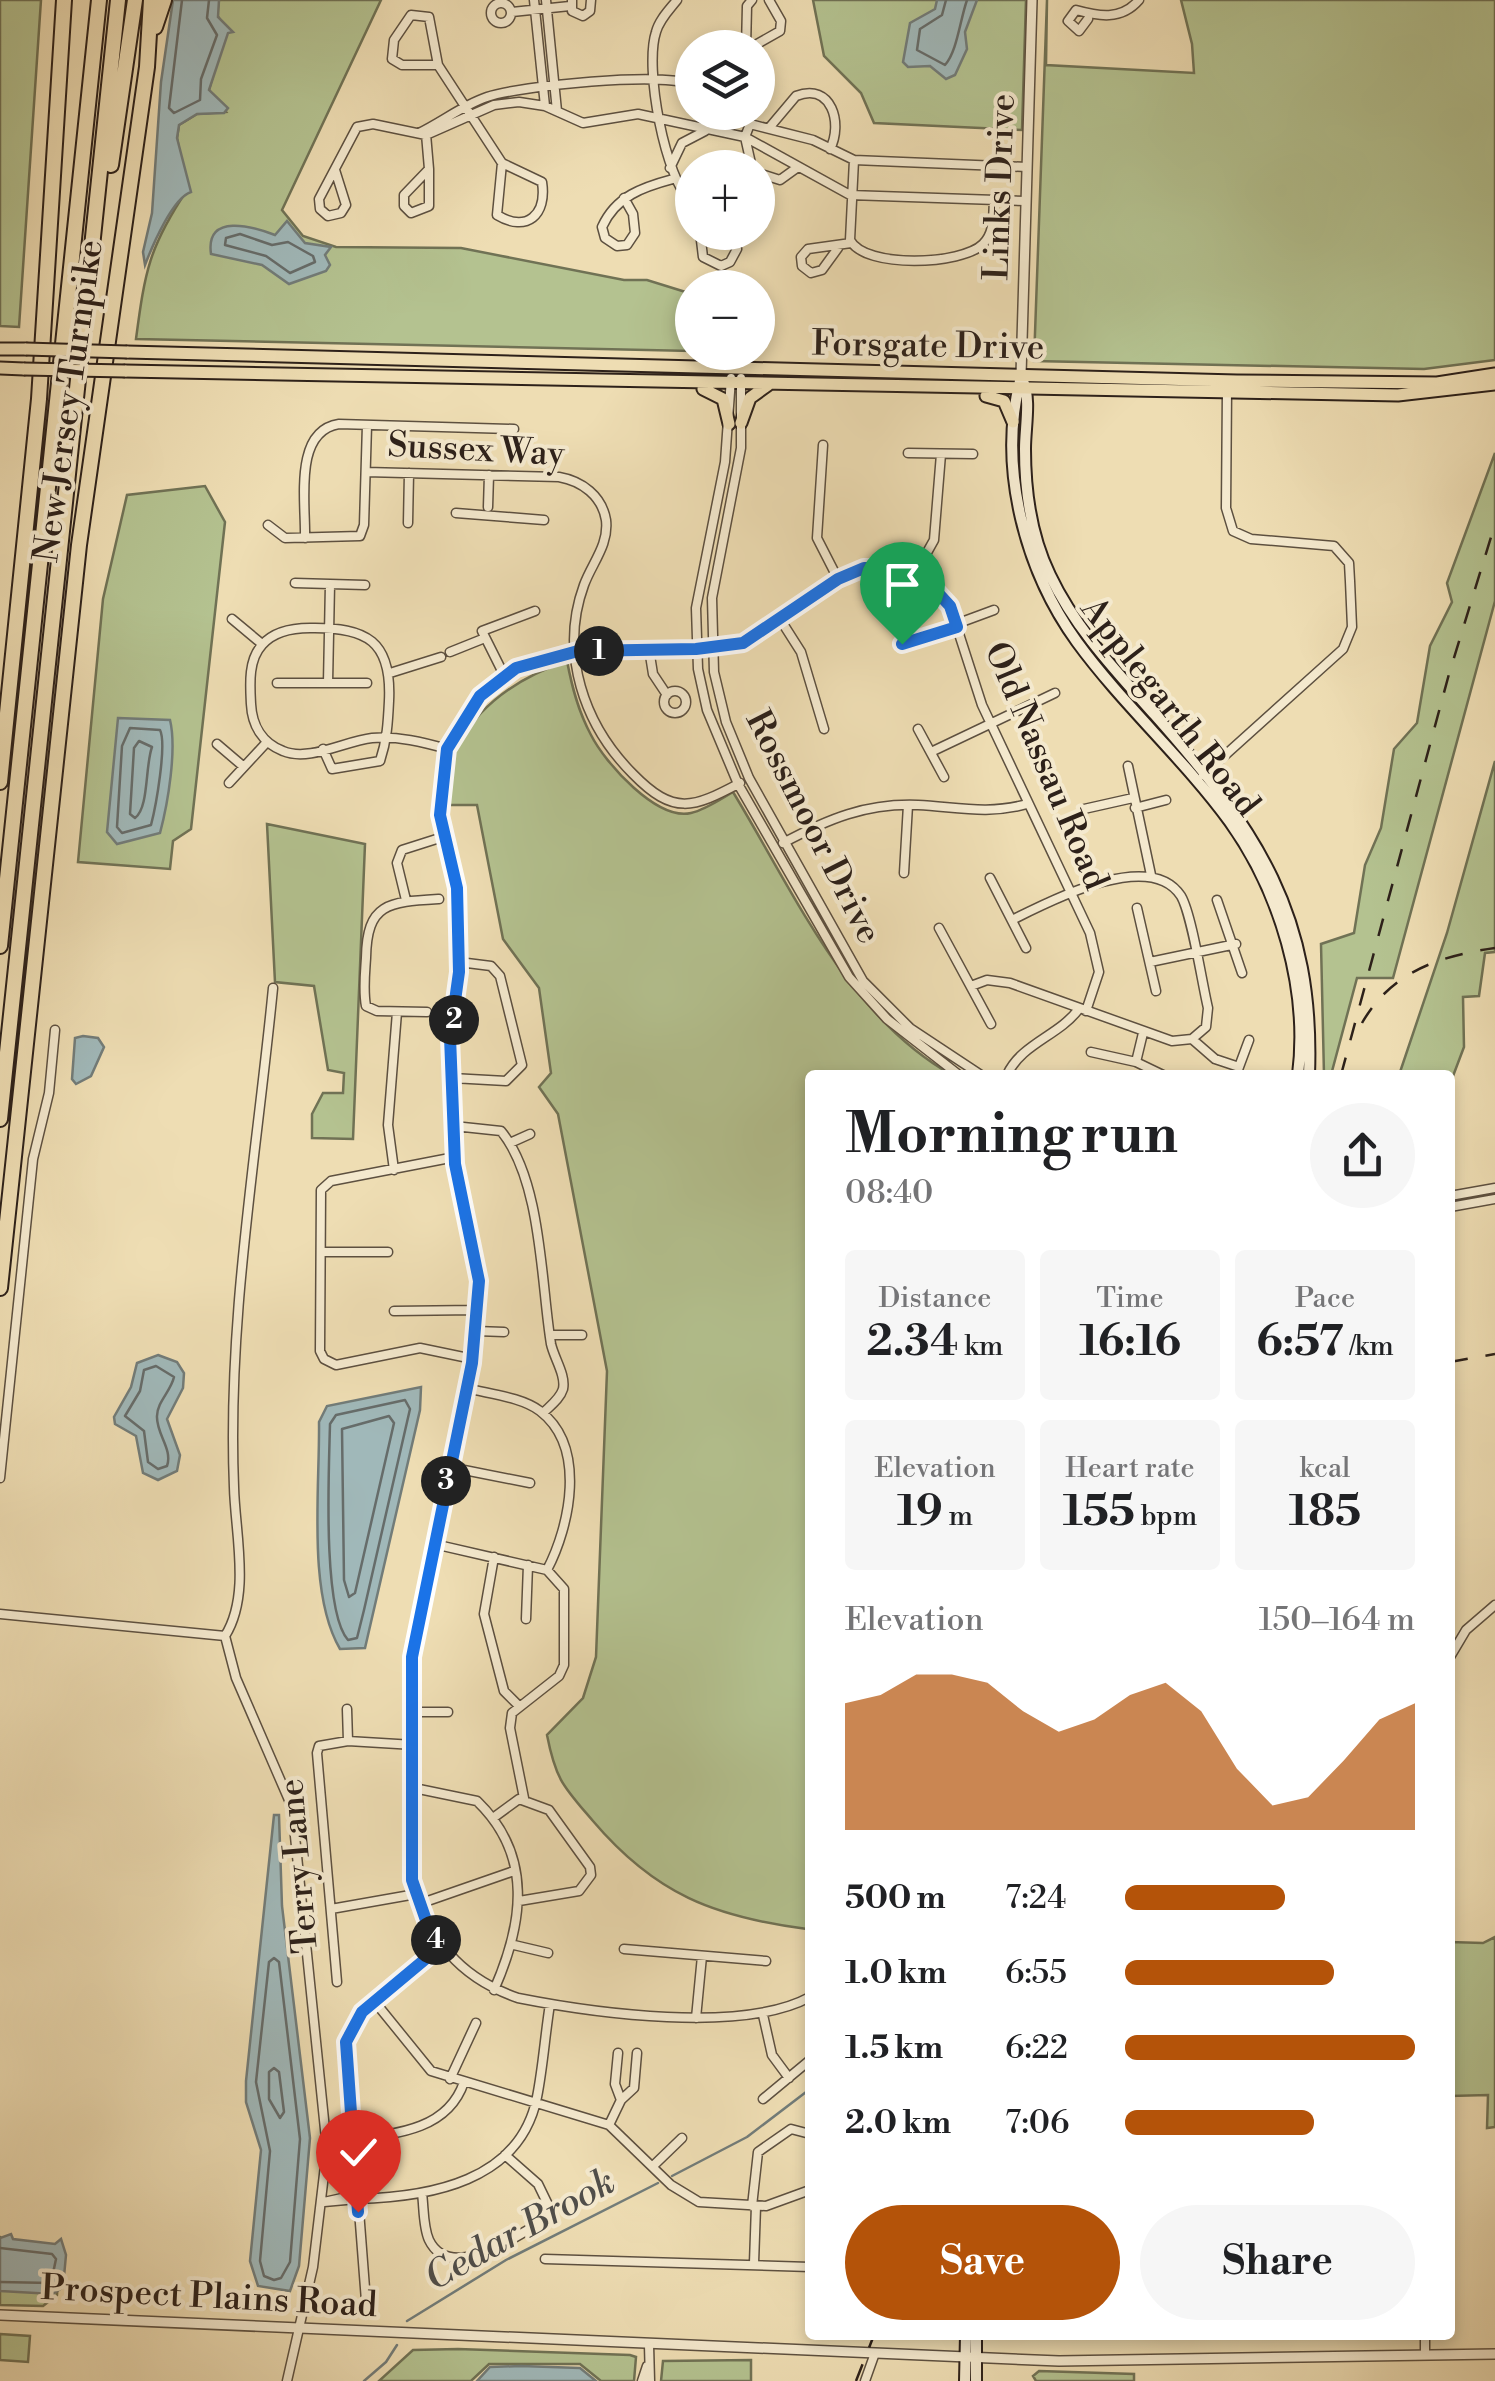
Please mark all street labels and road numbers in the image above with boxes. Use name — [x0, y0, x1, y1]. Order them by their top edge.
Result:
street label: Links Drive — [975, 93, 1025, 281]
street label: New Jersey Turnpike — [25, 237, 113, 565]
street label: Forsgate Drive — [811, 322, 1045, 370]
street label: Sussex Way — [386, 424, 567, 476]
street label: Applegarth Road — [1070, 588, 1269, 825]
street label: Old Nassau Road — [974, 636, 1118, 896]
street label: Rossmoor Drive — [736, 703, 890, 951]
street label: Terry Lane — [270, 1777, 328, 1955]
street label: Prospect Plains Road — [40, 2267, 378, 2327]

